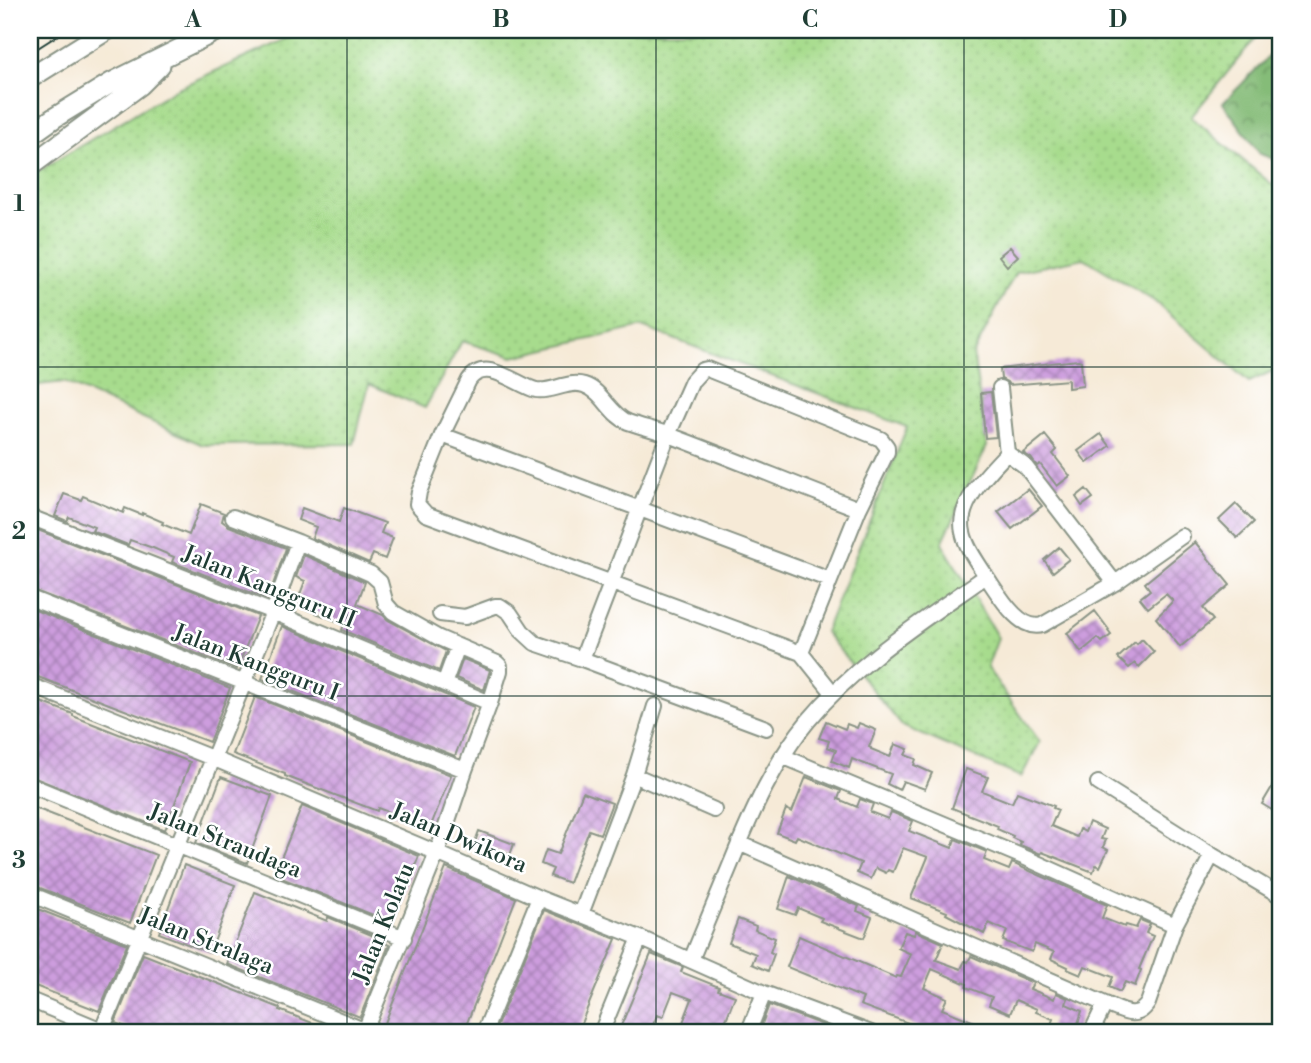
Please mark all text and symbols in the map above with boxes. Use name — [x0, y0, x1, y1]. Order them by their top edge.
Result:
text: A — [184, 6, 202, 34]
text: B — [492, 6, 510, 34]
text: C — [802, 6, 818, 34]
text: D — [1109, 6, 1127, 34]
text: 1 — [13, 190, 25, 218]
text: 2 — [12, 518, 26, 546]
street label: Jalan Kangguru II — [177, 539, 360, 635]
street label: Jalan Kangguru I — [168, 618, 343, 708]
street label: Jalan Dwikora — [386, 796, 532, 879]
street label: Jalan Straudaga — [144, 797, 306, 885]
text: 3 — [12, 847, 26, 875]
street label: Jalan Kolatu — [347, 859, 421, 988]
street label: Jalan Stralaga — [133, 901, 278, 981]

